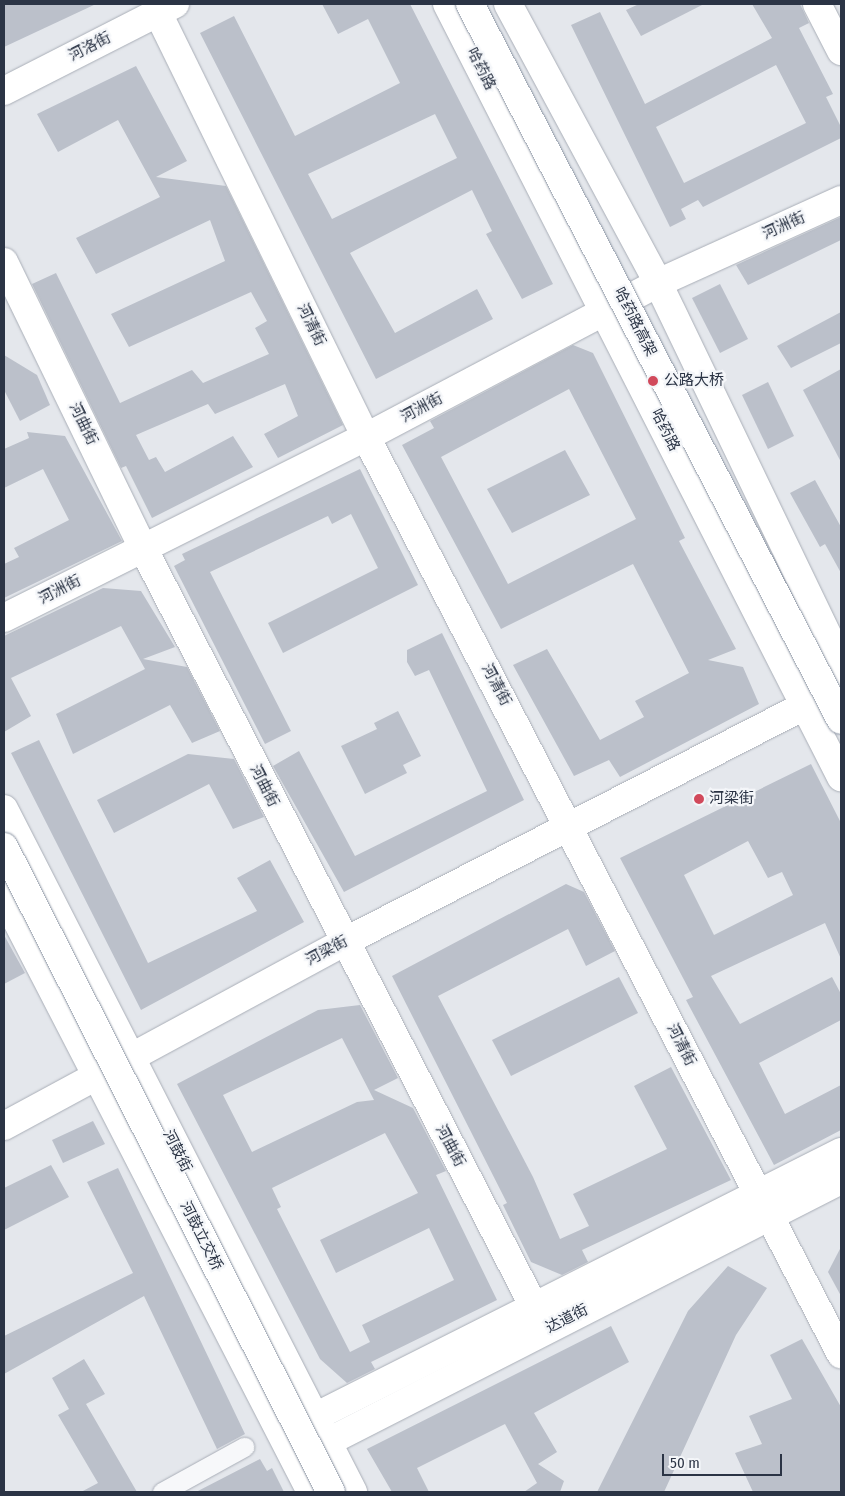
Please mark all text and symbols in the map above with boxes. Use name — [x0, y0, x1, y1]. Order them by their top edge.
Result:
street label: 河洛街 — [66, 29, 114, 65]
street label: 哈药路 — [463, 45, 499, 93]
street label: 河洲街 — [760, 209, 808, 243]
street label: 哈药路高架 — [610, 285, 660, 359]
street label: 河清街 — [293, 301, 329, 349]
place label: 公路大桥 — [664, 372, 724, 390]
marker: 公路大桥 — [646, 374, 660, 388]
street label: 河洲街 — [398, 389, 446, 427]
street label: 河曲街 — [65, 400, 101, 448]
street label: 哈药路 — [647, 406, 683, 454]
street label: 河洲街 — [36, 572, 84, 608]
street label: 河清街 — [477, 661, 515, 709]
street label: 河曲街 — [246, 762, 282, 810]
place label: 河梁街 — [709, 790, 754, 808]
marker: 河梁街 — [693, 793, 705, 805]
street label: 河梁街 — [303, 932, 351, 970]
street label: 河清街 — [663, 1021, 699, 1069]
street label: 河曲街 — [431, 1122, 469, 1170]
street label: 河鼓街 — [159, 1127, 195, 1175]
street label: 河鼓立交桥 — [176, 1199, 226, 1273]
street label: 达道街 — [543, 1301, 591, 1337]
scale bar — [665, 1444, 785, 1476]
text: 50 m — [670, 1454, 700, 1472]

